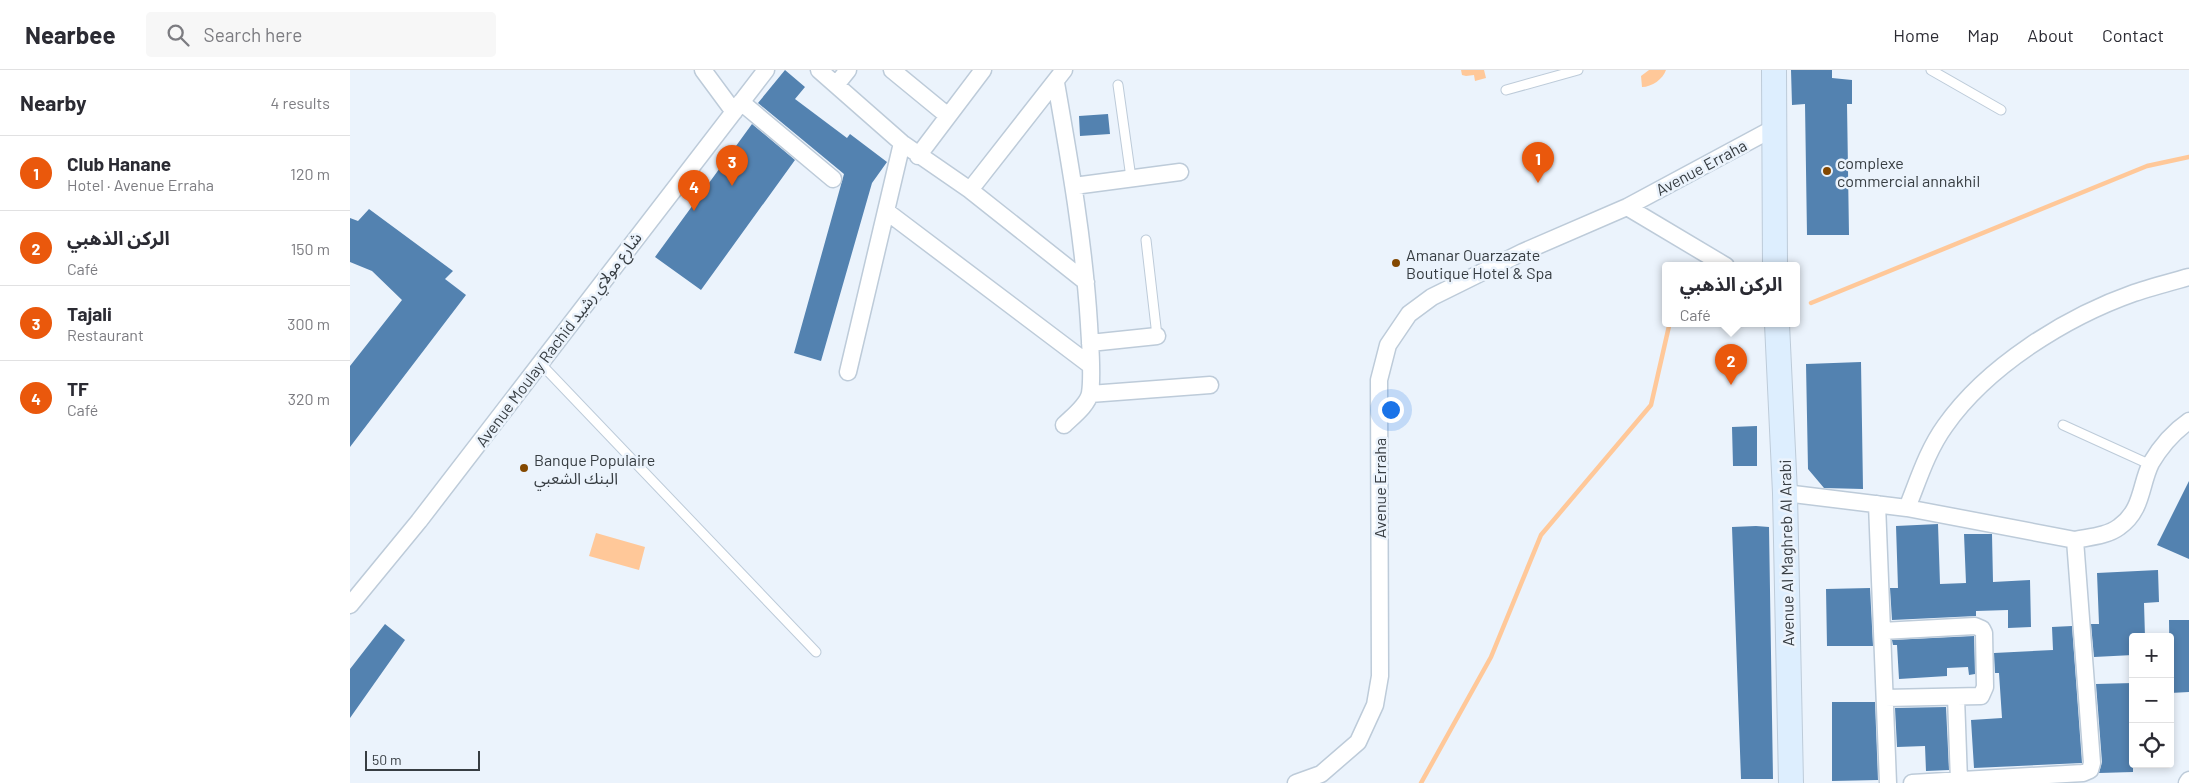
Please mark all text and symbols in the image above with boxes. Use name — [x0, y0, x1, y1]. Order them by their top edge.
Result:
search box — [146, 12, 496, 57]
text: Nearbee — [25, 20, 116, 49]
icon: search — [164, 21, 192, 49]
text: Search here — [204, 23, 302, 46]
text: Home — [1893, 24, 1939, 46]
text: Map — [1967, 24, 1999, 46]
text: About — [2027, 24, 2074, 46]
text: Contact — [2102, 24, 2164, 46]
text: Nearby — [20, 90, 86, 115]
text: 4 results — [270, 93, 330, 112]
street label: Avenue Erraha — [1652, 135, 1750, 199]
pin: 1 — [1522, 142, 1554, 183]
pin: 3 — [716, 145, 748, 186]
text: Club Hanane — [67, 152, 171, 175]
place label: complexe commercial annakhil — [1837, 153, 1980, 190]
text: 1 — [33, 164, 39, 183]
text: 120 m — [290, 164, 330, 183]
marker: complexe commercial annakhil — [1821, 165, 1833, 177]
pin: 4 — [678, 170, 710, 211]
text: Hotel · Avenue Erraha — [67, 175, 214, 194]
text: الركن الذهبي — [67, 226, 170, 249]
street label: Avenue Moulay Rachid شارع مولاي رشيد — [471, 228, 648, 452]
text: 2 — [32, 239, 40, 258]
text: 150 m — [291, 239, 330, 258]
place label: Amanar Ouarzazate Boutique Hotel & Spa — [1406, 245, 1553, 282]
marker: Amanar Ouarzazate Boutique Hotel & Spa — [1390, 257, 1402, 269]
text: Café — [67, 259, 98, 278]
popup — [1662, 262, 1800, 327]
text: الركن الذهبي — [1680, 272, 1782, 295]
text: Tajali — [67, 302, 112, 325]
text: Café — [1680, 305, 1711, 324]
text: 3 — [32, 314, 40, 333]
text: 300 m — [287, 314, 330, 333]
text: Restaurant — [67, 325, 144, 344]
pin: 2 — [1715, 344, 1747, 385]
text: TF — [67, 377, 89, 400]
text: 4 — [31, 389, 41, 408]
text: 320 m — [288, 389, 330, 408]
your location — [1378, 397, 1404, 423]
text: Café — [67, 400, 98, 419]
street label: Avenue Erraha — [1370, 438, 1389, 538]
place label: Banque Populaire البنك الشعبي — [534, 450, 655, 490]
street label: Avenue Al Maghreb Al Arabi — [1775, 459, 1797, 647]
marker: Banque Populaire البنك الشعبي — [518, 462, 530, 474]
map controls — [2129, 633, 2174, 768]
button: + — [2129, 633, 2174, 678]
button: − — [2129, 678, 2174, 723]
button: locate — [2129, 723, 2174, 768]
scale bar — [365, 748, 480, 771]
text: 50 m — [372, 751, 401, 768]

